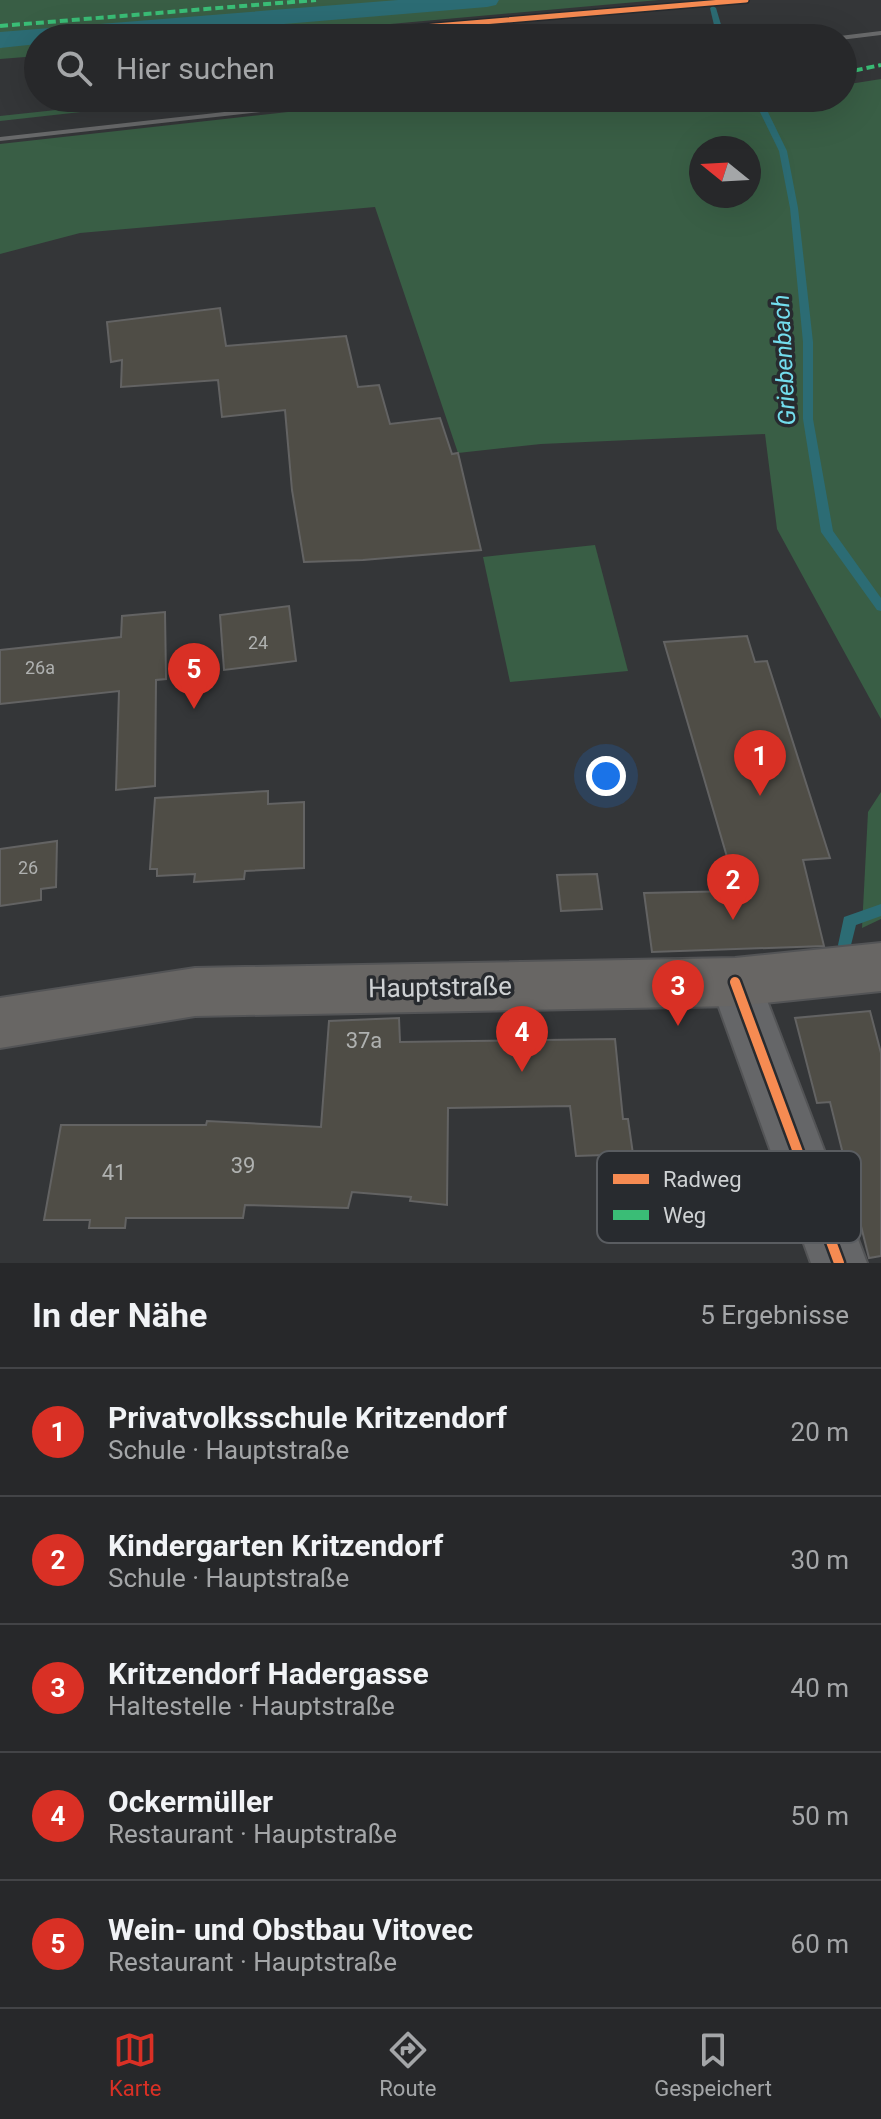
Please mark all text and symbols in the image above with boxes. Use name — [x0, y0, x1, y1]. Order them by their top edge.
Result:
search box — [24, 24, 857, 112]
icon: search — [52, 46, 96, 90]
text: Hier suchen — [116, 51, 275, 86]
north arrow — [689, 136, 761, 208]
water label: Griebenbach — [767, 294, 801, 426]
house number: 24 — [248, 632, 268, 653]
pin: 5 — [168, 643, 220, 709]
house number: 26a — [25, 657, 55, 678]
pin: 1 — [734, 730, 786, 796]
your location — [586, 756, 626, 796]
pin: 2 — [707, 854, 759, 920]
house number: 26 — [18, 857, 38, 878]
pin: 3 — [652, 960, 704, 1026]
street label: Hauptstraße — [368, 971, 512, 1003]
pin: 4 — [496, 1006, 548, 1072]
house number: 37a — [346, 1028, 382, 1053]
legend — [597, 1151, 861, 1243]
house number: 39 — [231, 1153, 255, 1178]
house number: 41 — [102, 1160, 126, 1185]
text: Radweg — [663, 1167, 741, 1192]
text: Weg — [663, 1203, 706, 1228]
text: In der Nähe — [32, 1295, 207, 1335]
text: 5 Ergebnisse — [700, 1300, 849, 1330]
text: Privatvolksschule Kritzendorf — [108, 1400, 507, 1435]
text: 1 — [51, 1417, 65, 1447]
text: 20 m — [791, 1417, 849, 1447]
text: Schule · Hauptstraße — [108, 1435, 349, 1465]
text: Kindergarten Kritzendorf — [108, 1528, 443, 1563]
text: 2 — [51, 1545, 65, 1575]
text: 30 m — [791, 1545, 849, 1575]
text: Schule · Hauptstraße — [108, 1563, 349, 1593]
text: Kritzendorf Hadergasse — [108, 1656, 429, 1691]
text: 3 — [51, 1673, 65, 1703]
text: 40 m — [791, 1673, 849, 1703]
text: Haltestelle · Hauptstraße — [108, 1691, 395, 1721]
text: Ockermüller — [108, 1784, 273, 1819]
text: 4 — [51, 1801, 65, 1831]
text: 50 m — [791, 1801, 849, 1831]
text: Restaurant · Hauptstraße — [108, 1819, 397, 1849]
text: Wein- und Obstbau Vitovec — [108, 1912, 473, 1947]
text: 5 — [51, 1929, 65, 1959]
text: 60 m — [791, 1929, 849, 1959]
text: Restaurant · Hauptstraße — [108, 1947, 397, 1977]
tab: Karte — [109, 2028, 162, 2101]
tab: Route — [379, 2028, 436, 2101]
tab: Gespeichert — [654, 2028, 772, 2101]

